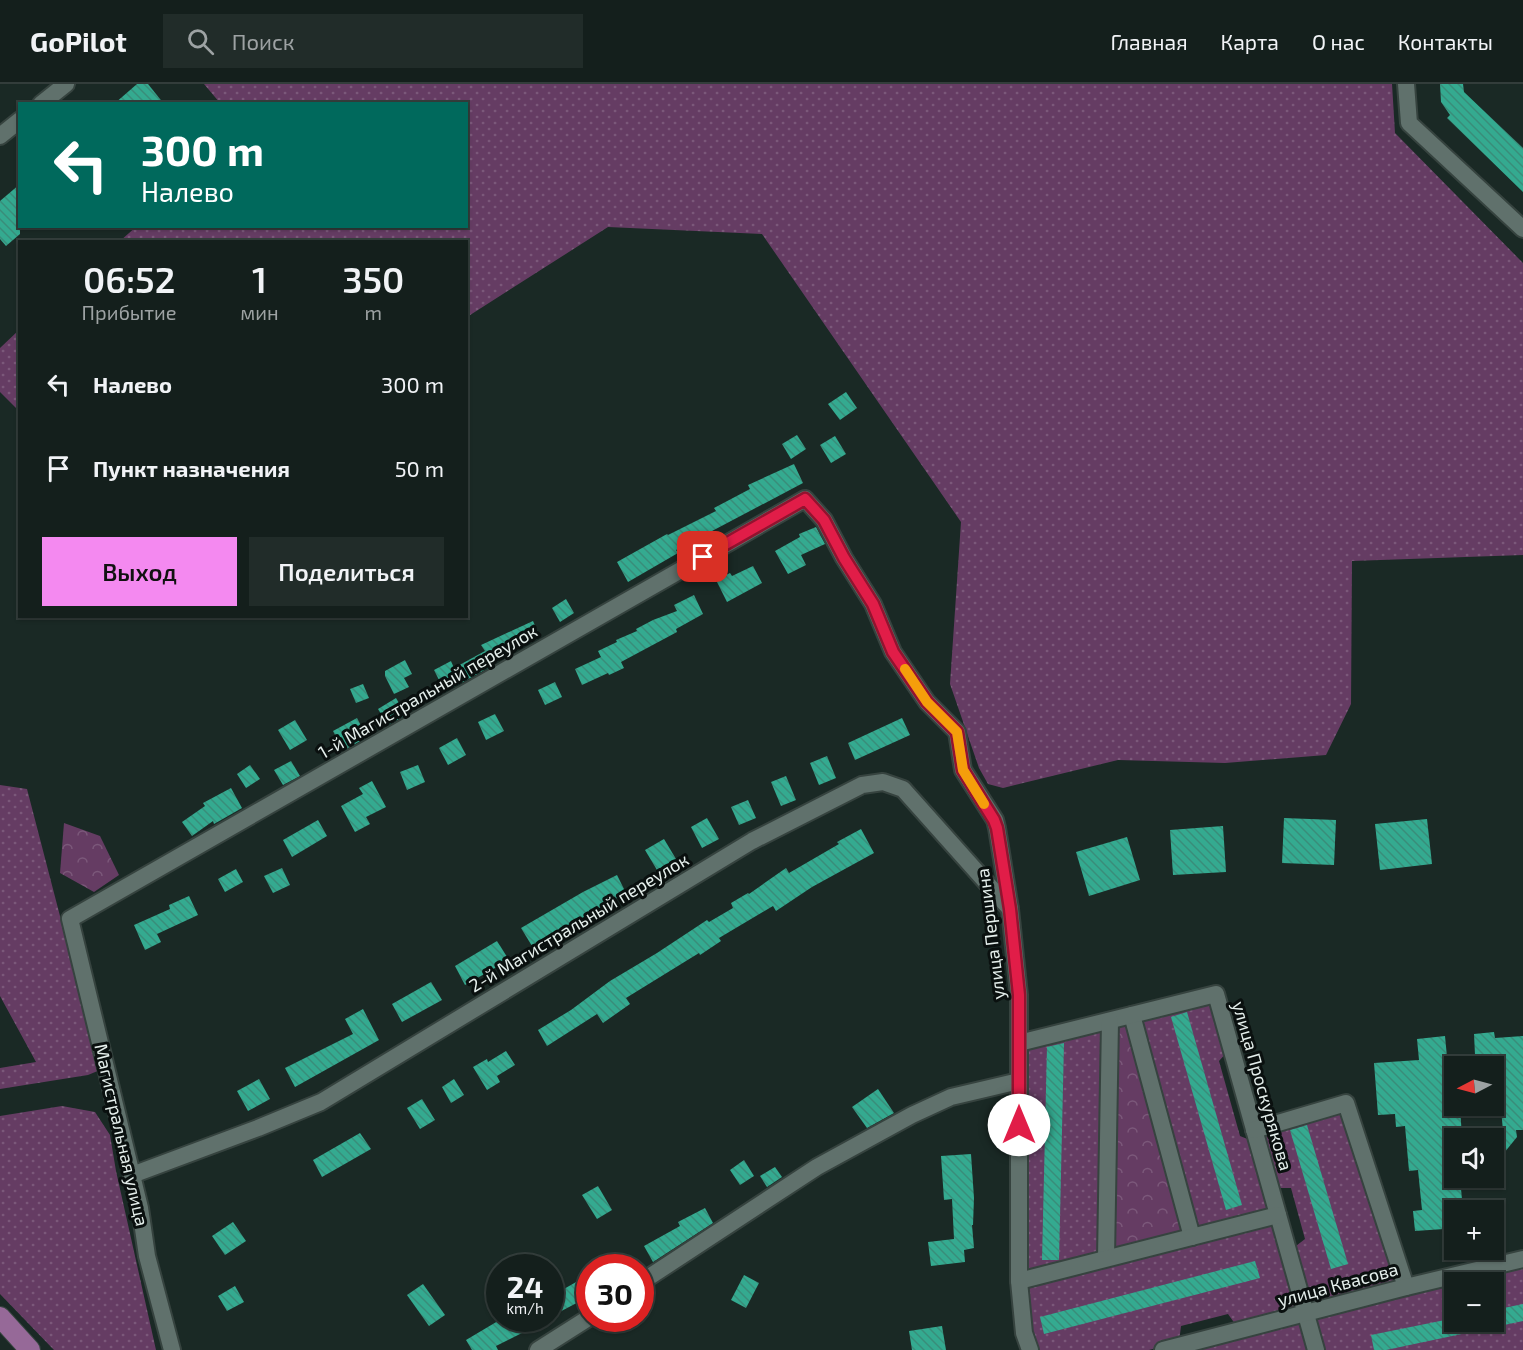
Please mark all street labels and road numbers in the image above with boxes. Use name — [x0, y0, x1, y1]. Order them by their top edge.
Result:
street label: 1-й Магистральный переулок — [314, 619, 541, 763]
street label: 2-й Магистральный переулок — [465, 848, 693, 997]
street label: улица Першина — [971, 867, 1009, 1001]
street label: улица Проскурякова — [1228, 998, 1298, 1173]
street label: Магистральная улица — [90, 1041, 154, 1228]
street label: улица Квасова — [1275, 1257, 1400, 1311]

